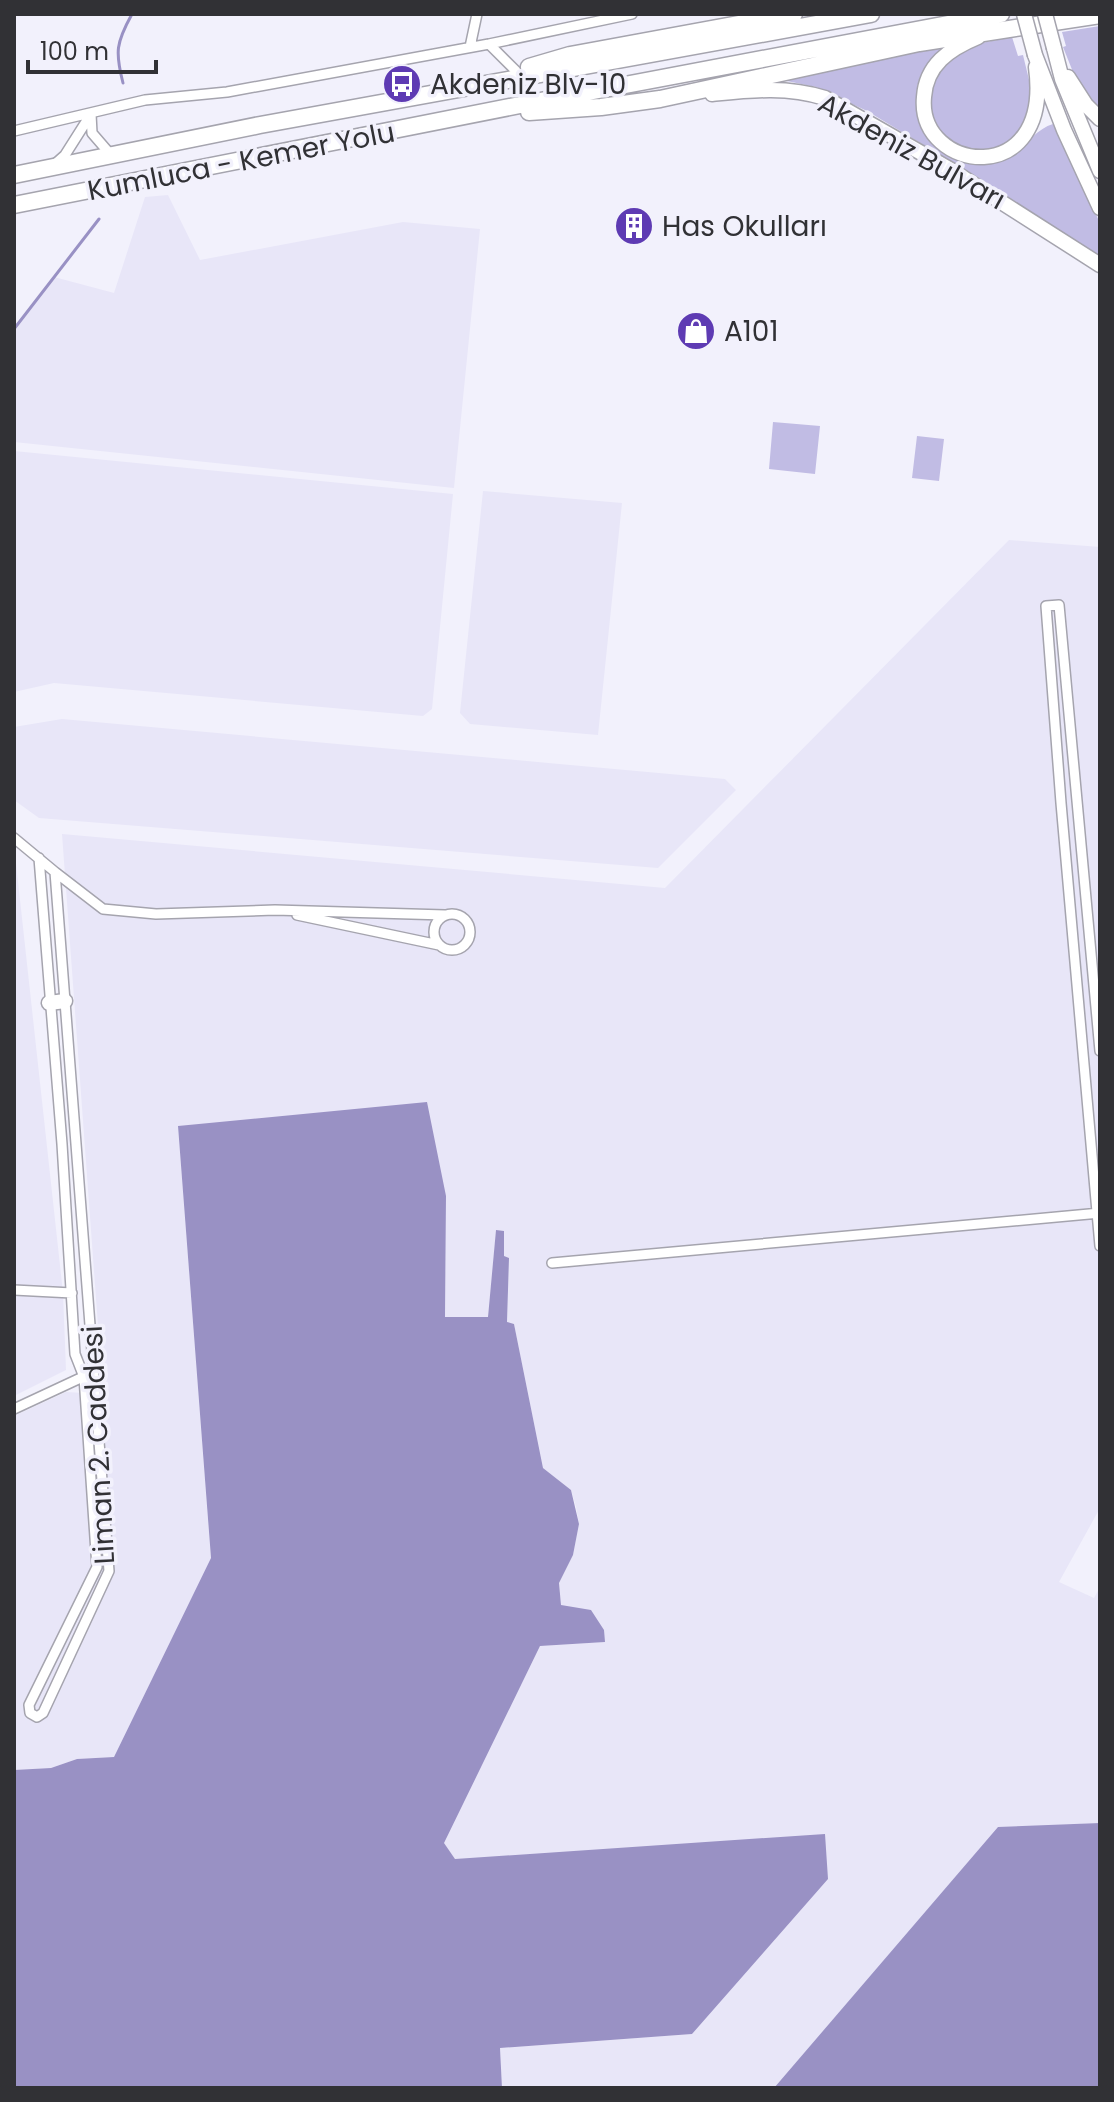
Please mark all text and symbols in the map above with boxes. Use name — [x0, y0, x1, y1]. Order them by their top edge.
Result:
scale bar — [28, 24, 156, 74]
text: 100 m — [40, 35, 109, 68]
bus stop icon: Akdeniz Blv-10 — [381, 63, 423, 105]
place label: Akdeniz Blv-10 — [430, 65, 626, 104]
street label: Akdeniz Bulvarı — [811, 84, 1012, 219]
street label: Kumluca - Kemer Yolu — [84, 113, 398, 210]
building icon: Has Okulları — [613, 205, 655, 247]
place label: Has Okulları — [662, 207, 827, 246]
shop icon: A101 — [675, 310, 717, 352]
place label: A101 — [724, 312, 778, 351]
street label: Liman 2. Caddesi — [73, 1325, 124, 1565]

